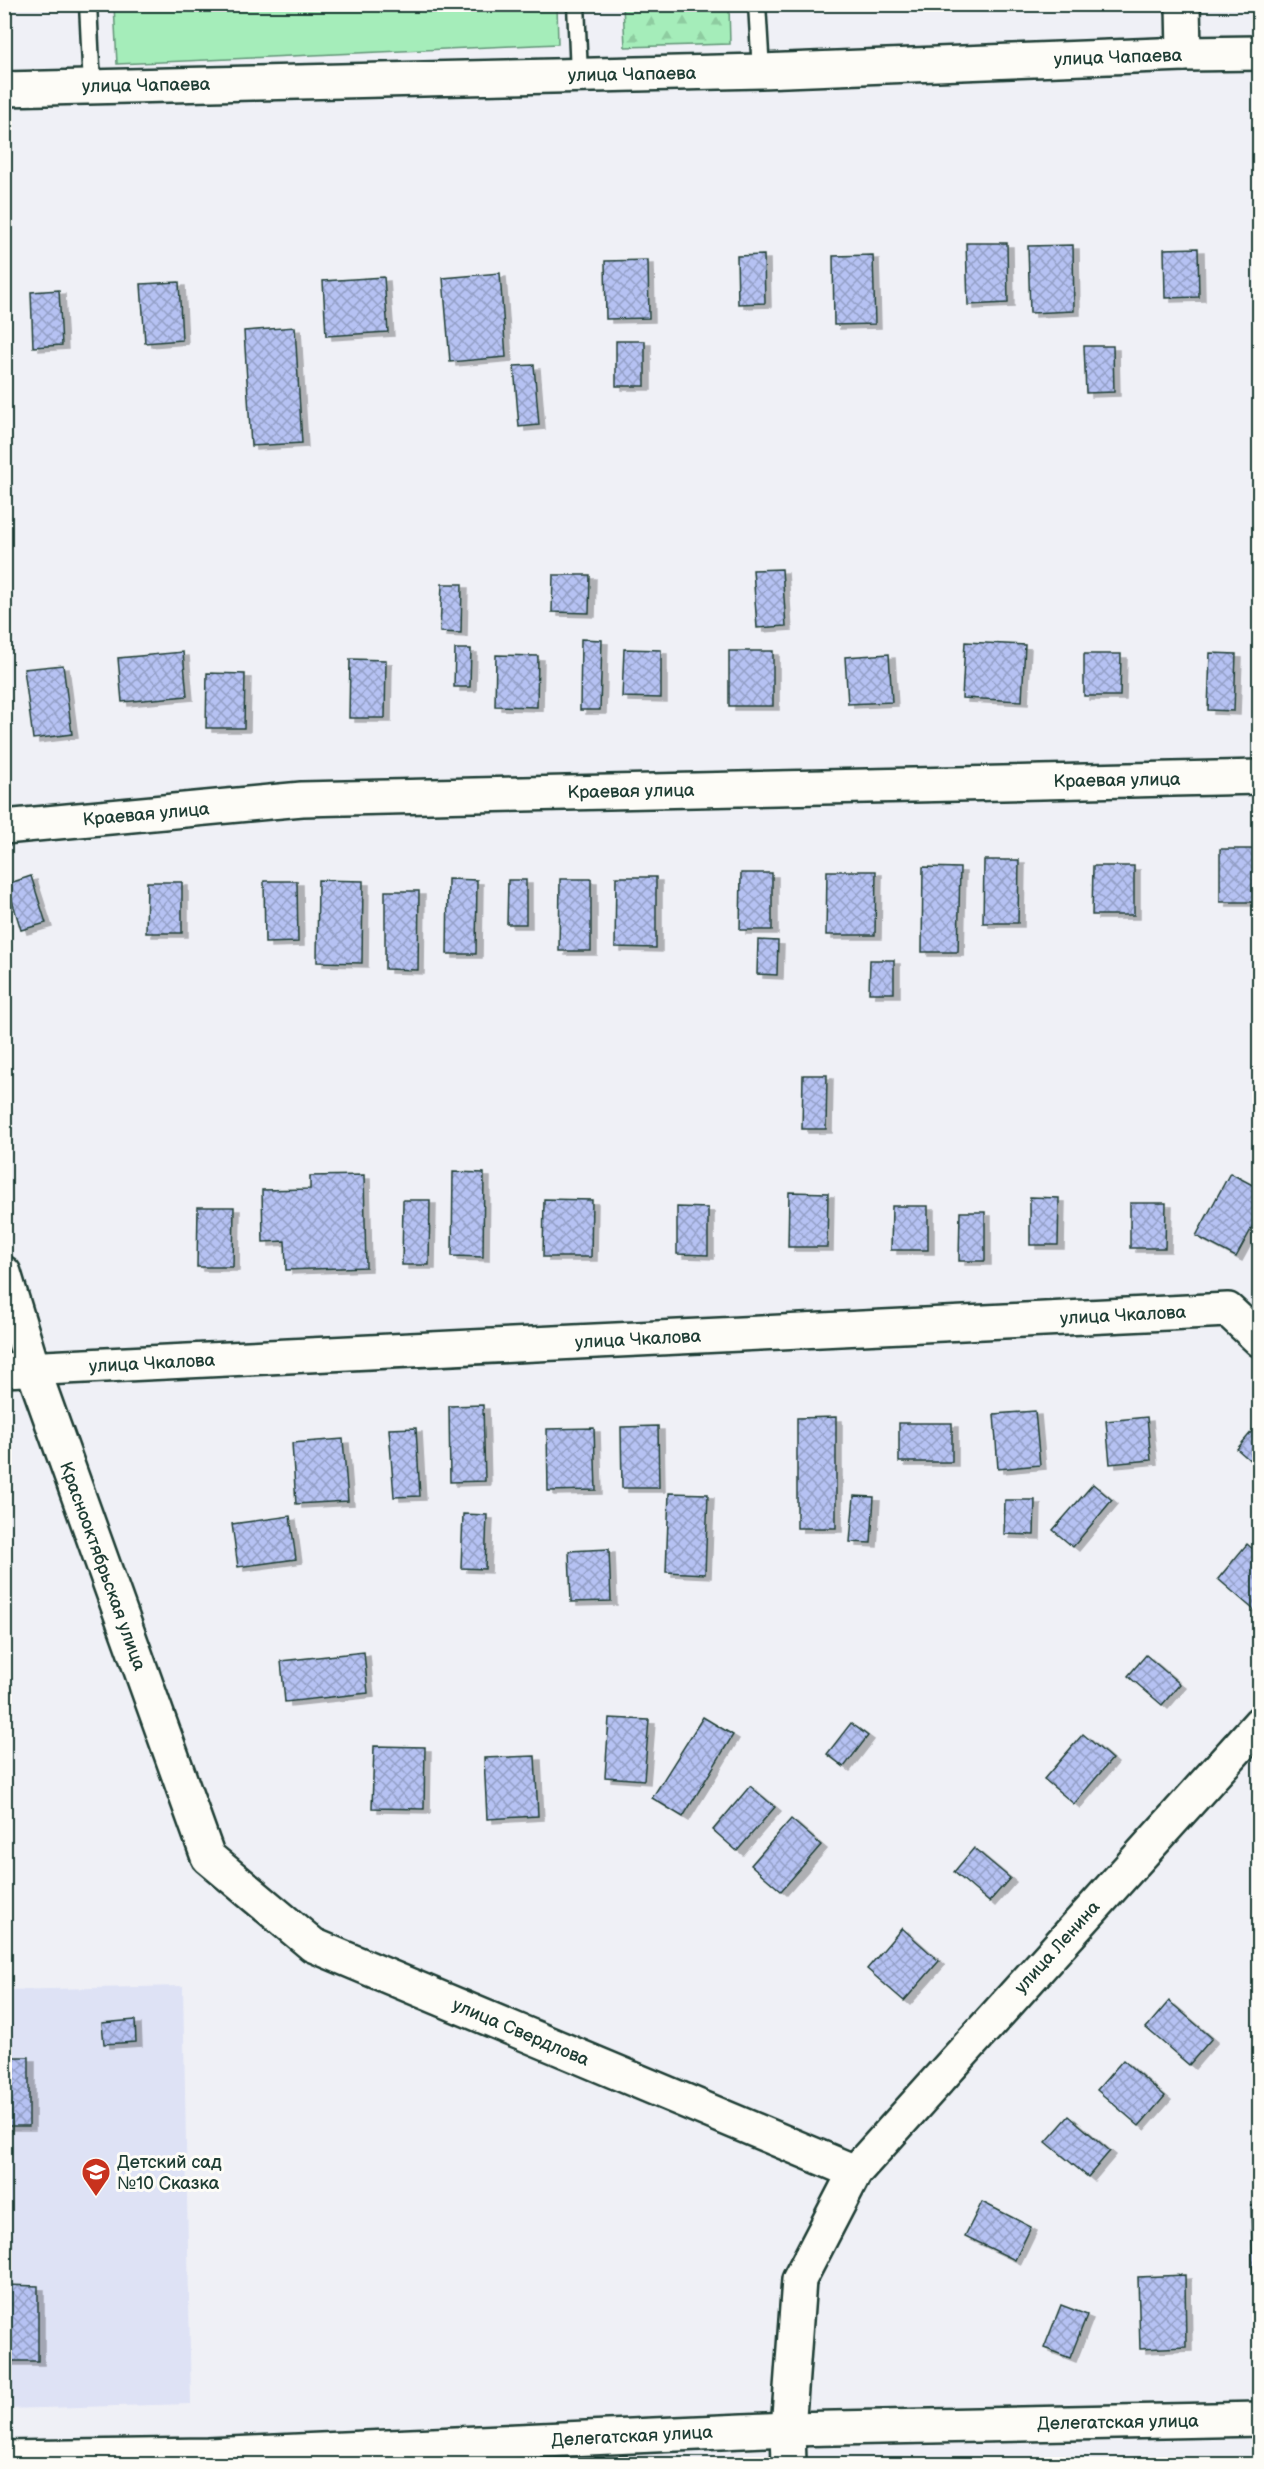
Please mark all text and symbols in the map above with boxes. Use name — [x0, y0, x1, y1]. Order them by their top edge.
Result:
street label: улица Чапаева — [1053, 45, 1183, 70]
street label: улица Чапаева — [568, 63, 697, 86]
street label: улица Чапаева — [82, 74, 211, 97]
street label: Краевая улица — [1053, 769, 1181, 792]
street label: Краевая улица — [567, 780, 695, 803]
street label: Краевая улица — [82, 798, 211, 830]
street label: улица Чкалова — [1059, 1302, 1187, 1329]
street label: улица Чкалова — [574, 1326, 702, 1353]
street label: улица Чкалова — [88, 1350, 216, 1377]
street label: Краснооктябрьская улица — [55, 1459, 150, 1674]
street label: улица Ленина — [1010, 1896, 1105, 1998]
street label: улица Свердлова — [449, 1994, 593, 2071]
place label: Детский сад №10 Сказка — [117, 2152, 222, 2194]
school or university icon: Детский сад №10 Сказка — [80, 2156, 112, 2198]
street label: Делегатская улица — [1037, 2411, 1199, 2434]
street label: Делегатская улица — [551, 2422, 714, 2451]

